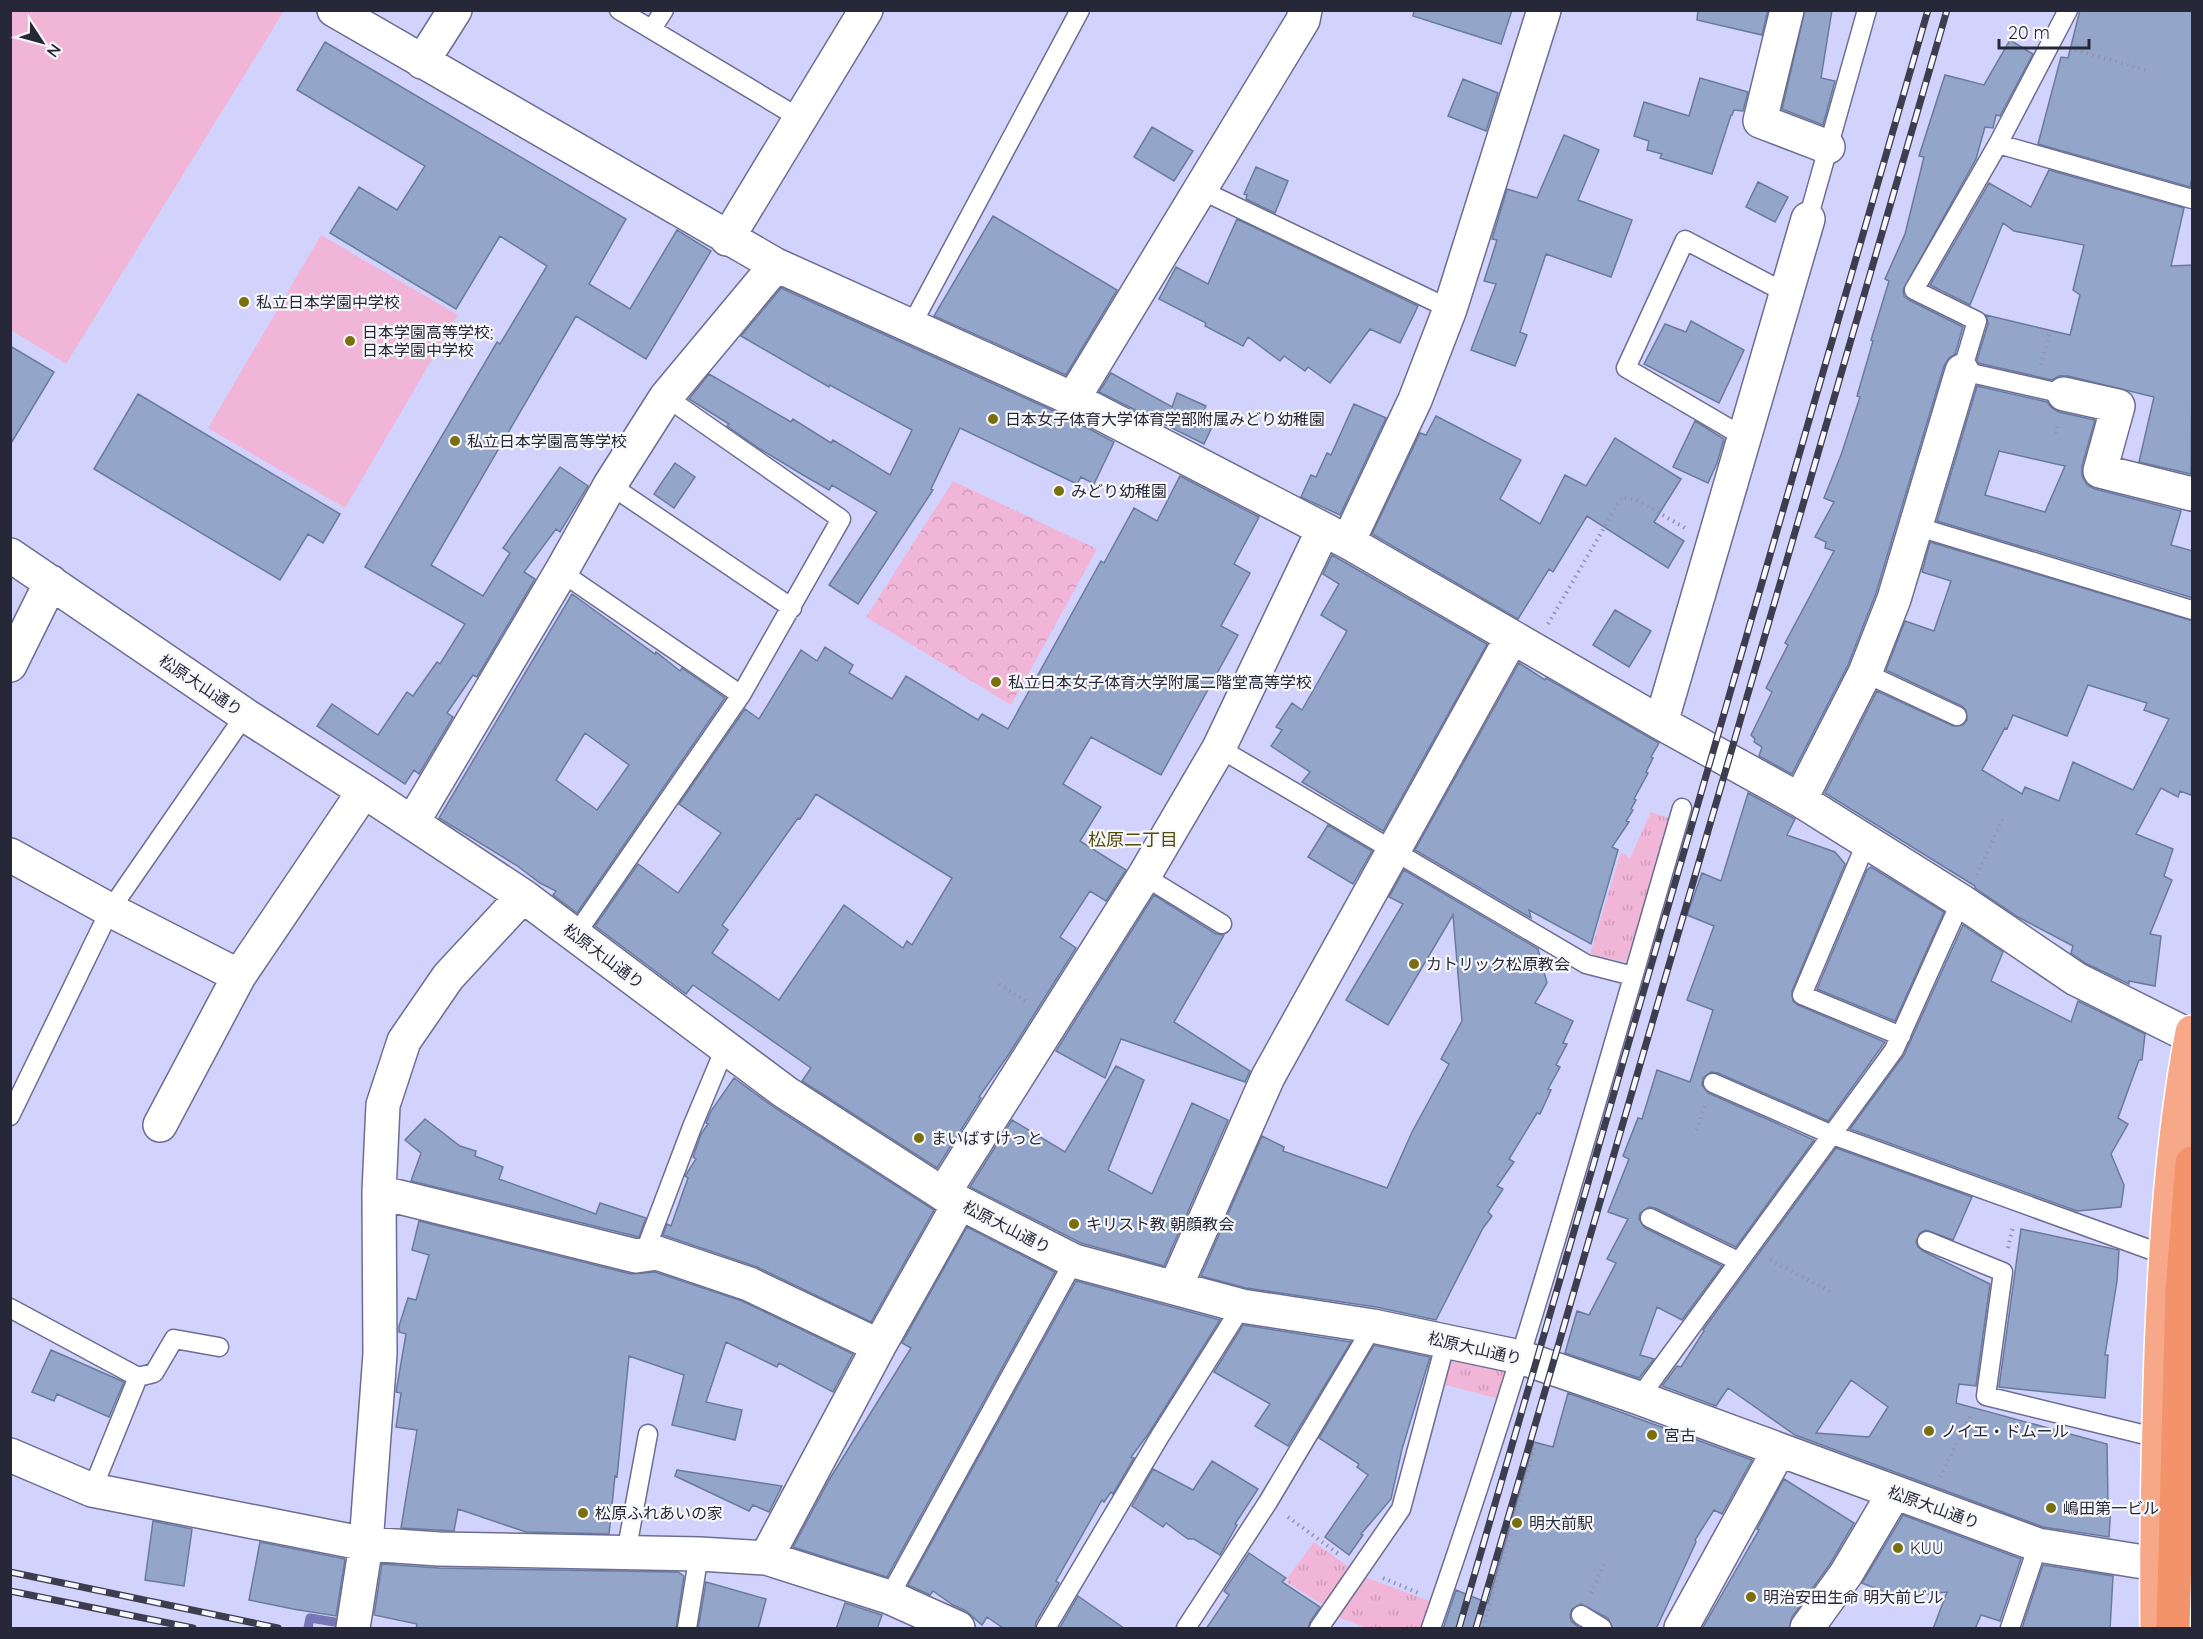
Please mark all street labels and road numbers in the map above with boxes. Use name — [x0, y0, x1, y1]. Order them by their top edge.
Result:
street label: 松原大山通り — [156, 650, 246, 720]
street label: 松原大山通り — [560, 919, 648, 993]
street label: 松原大山通り — [960, 1196, 1054, 1258]
street label: 松原大山通り — [1426, 1327, 1524, 1369]
street label: 松原大山通り — [1885, 1481, 1983, 1533]

